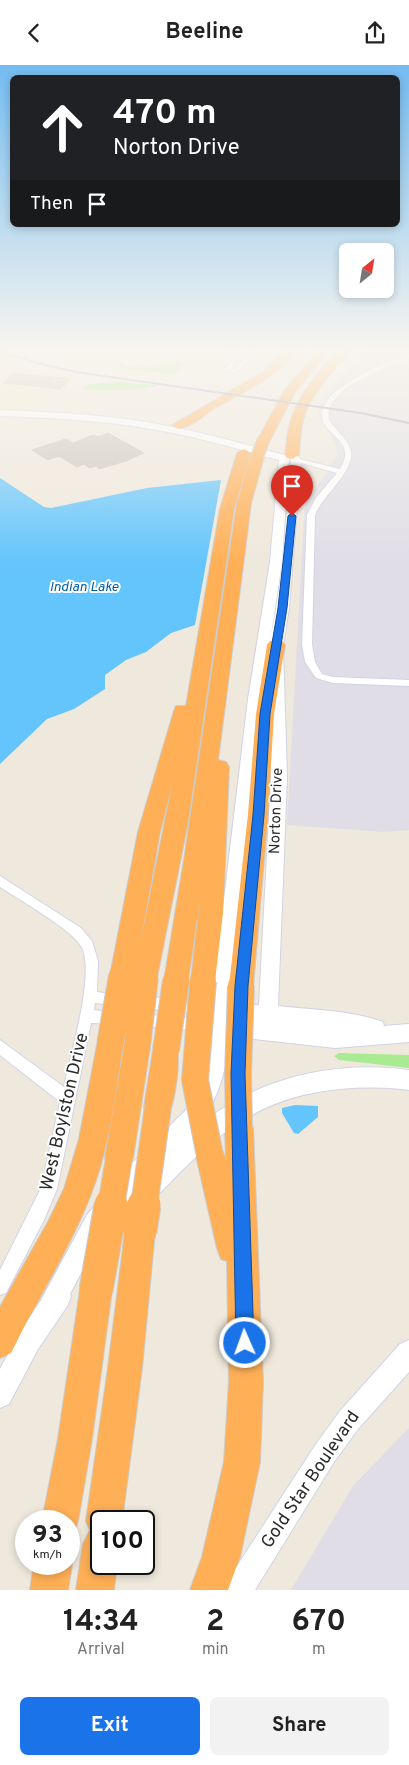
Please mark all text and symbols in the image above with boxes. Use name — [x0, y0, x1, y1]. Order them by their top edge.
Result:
icon: back — [20, 19, 48, 47]
text: Beeline — [165, 19, 244, 46]
icon: share — [361, 19, 389, 47]
text: 470 m — [113, 92, 217, 136]
icon: ahead — [30, 95, 95, 160]
text: Norton Drive — [113, 135, 240, 162]
icon: arrive — [83, 190, 111, 218]
text: Then — [30, 192, 73, 216]
north arrow — [339, 243, 394, 297]
map controls — [339, 243, 394, 298]
pin — [271, 465, 313, 516]
icon: arrive — [278, 472, 306, 500]
water label: Indian Lake — [49, 579, 119, 596]
street label: Norton Drive — [266, 768, 288, 854]
street label: West Boylston Drive — [36, 1031, 94, 1193]
position arrow — [218, 1316, 270, 1368]
street label: Gold Star Boulevard — [256, 1407, 366, 1553]
speed limit sign: 100 — [90, 1510, 155, 1575]
text: 93 — [32, 1520, 63, 1552]
text: km/h — [33, 1547, 62, 1563]
text: 14:34 — [63, 1604, 139, 1641]
text: 2 — [206, 1604, 224, 1641]
text: 670 — [292, 1604, 346, 1641]
text: Arrival — [77, 1640, 125, 1660]
text: min — [202, 1640, 229, 1660]
text: m — [312, 1640, 326, 1660]
button: Exit — [20, 1697, 200, 1755]
button: Share — [210, 1697, 389, 1755]

